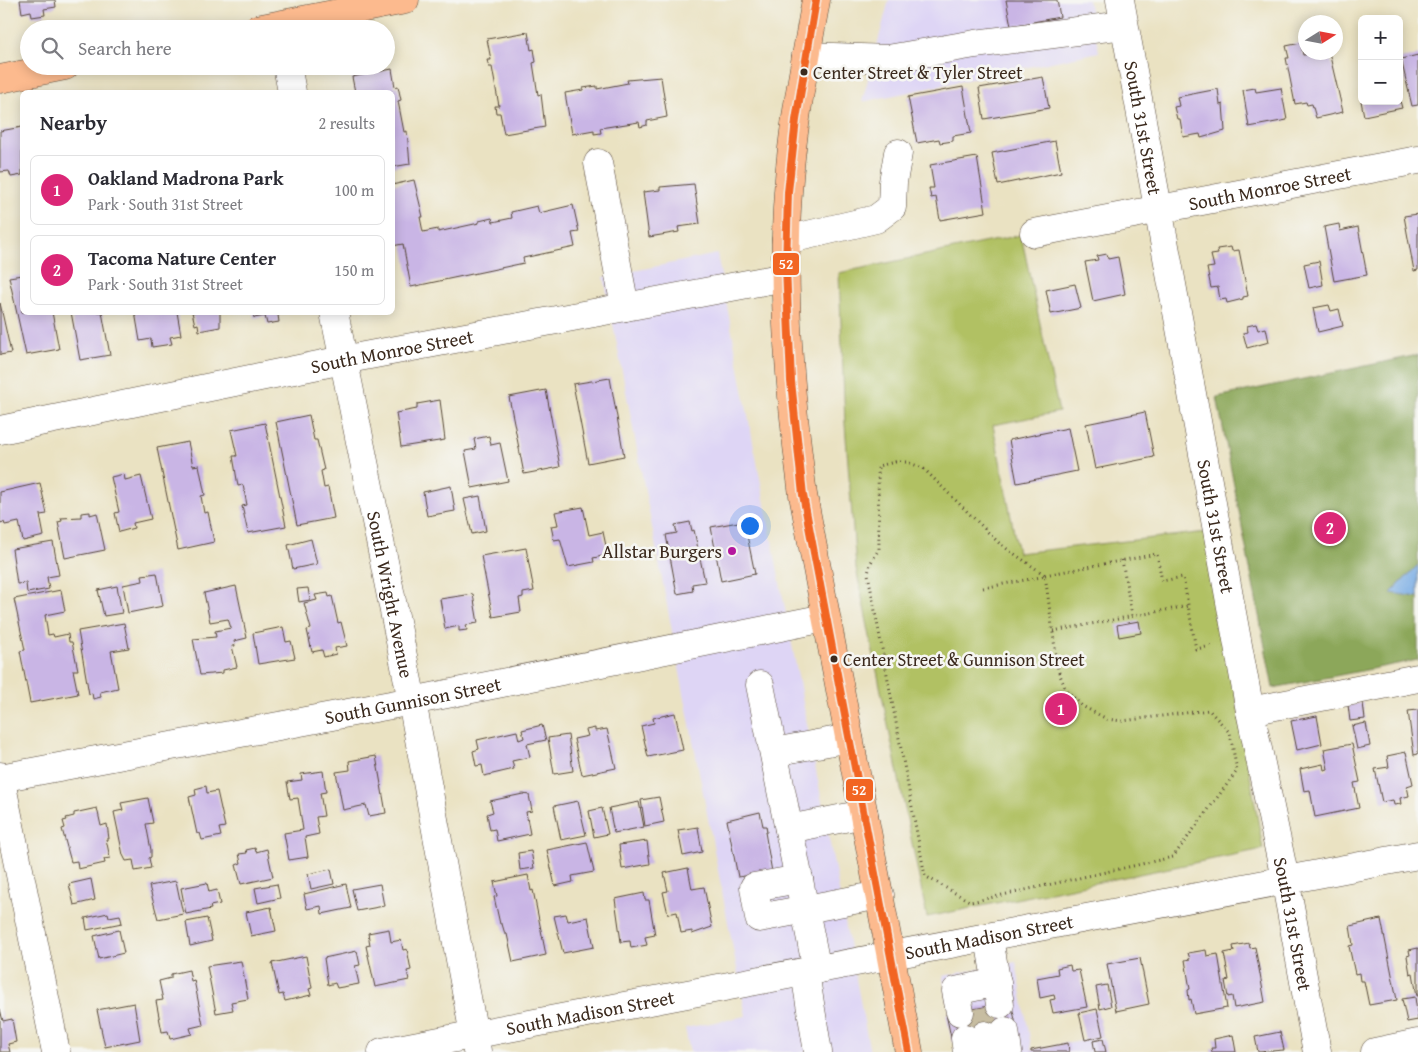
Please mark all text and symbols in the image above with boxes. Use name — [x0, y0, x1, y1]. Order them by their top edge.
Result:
north arrow — [1298, 15, 1343, 60]
map controls — [1358, 15, 1403, 105]
button: + — [1358, 15, 1403, 60]
search box — [20, 20, 395, 75]
icon: search — [38, 34, 66, 62]
text: Search here — [78, 34, 172, 62]
place label: Center Street & Tyler Street — [813, 59, 1023, 86]
street label: South 31st Street — [1117, 59, 1169, 197]
button: − — [1358, 60, 1403, 105]
marker: Center Street & Tyler Street — [799, 67, 809, 77]
text: Nearby — [40, 107, 107, 138]
text: 2 results — [318, 111, 375, 135]
street label: South Monroe Street — [1186, 159, 1354, 217]
text: Oakland Madrona Park — [88, 164, 283, 192]
text: 1 — [53, 178, 61, 202]
text: 100 m — [334, 178, 374, 202]
text: Park · South 31st Street — [88, 192, 243, 216]
text: Tacoma Nature Center — [88, 244, 276, 272]
line badge: 52 — [772, 252, 800, 276]
text: 52 — [779, 254, 793, 274]
text: 2 — [53, 258, 61, 282]
text: 150 m — [334, 258, 374, 282]
text: Park · South 31st Street — [88, 272, 243, 296]
street label: South Monroe Street — [308, 322, 476, 380]
street label: South 31st Street — [1190, 457, 1242, 596]
street label: South Wright Avenue — [360, 508, 421, 680]
pin: 2 — [1314, 509, 1346, 547]
your location — [737, 513, 763, 539]
place label: Allstar Burgers — [602, 537, 722, 565]
marker: Allstar Burgers — [726, 545, 738, 557]
place label: Center Street & Gunnison Street — [843, 646, 1085, 673]
marker: Center Street & Gunnison Street — [829, 654, 839, 664]
street label: South Gunnison Street — [322, 669, 504, 731]
pin: 1 — [1045, 690, 1077, 728]
line badge: 52 — [845, 778, 874, 802]
text: 52 — [852, 780, 866, 800]
street label: South 31st Street — [1267, 854, 1319, 993]
street label: South Madison Street — [902, 907, 1076, 966]
street label: South Madison Street — [504, 983, 677, 1042]

